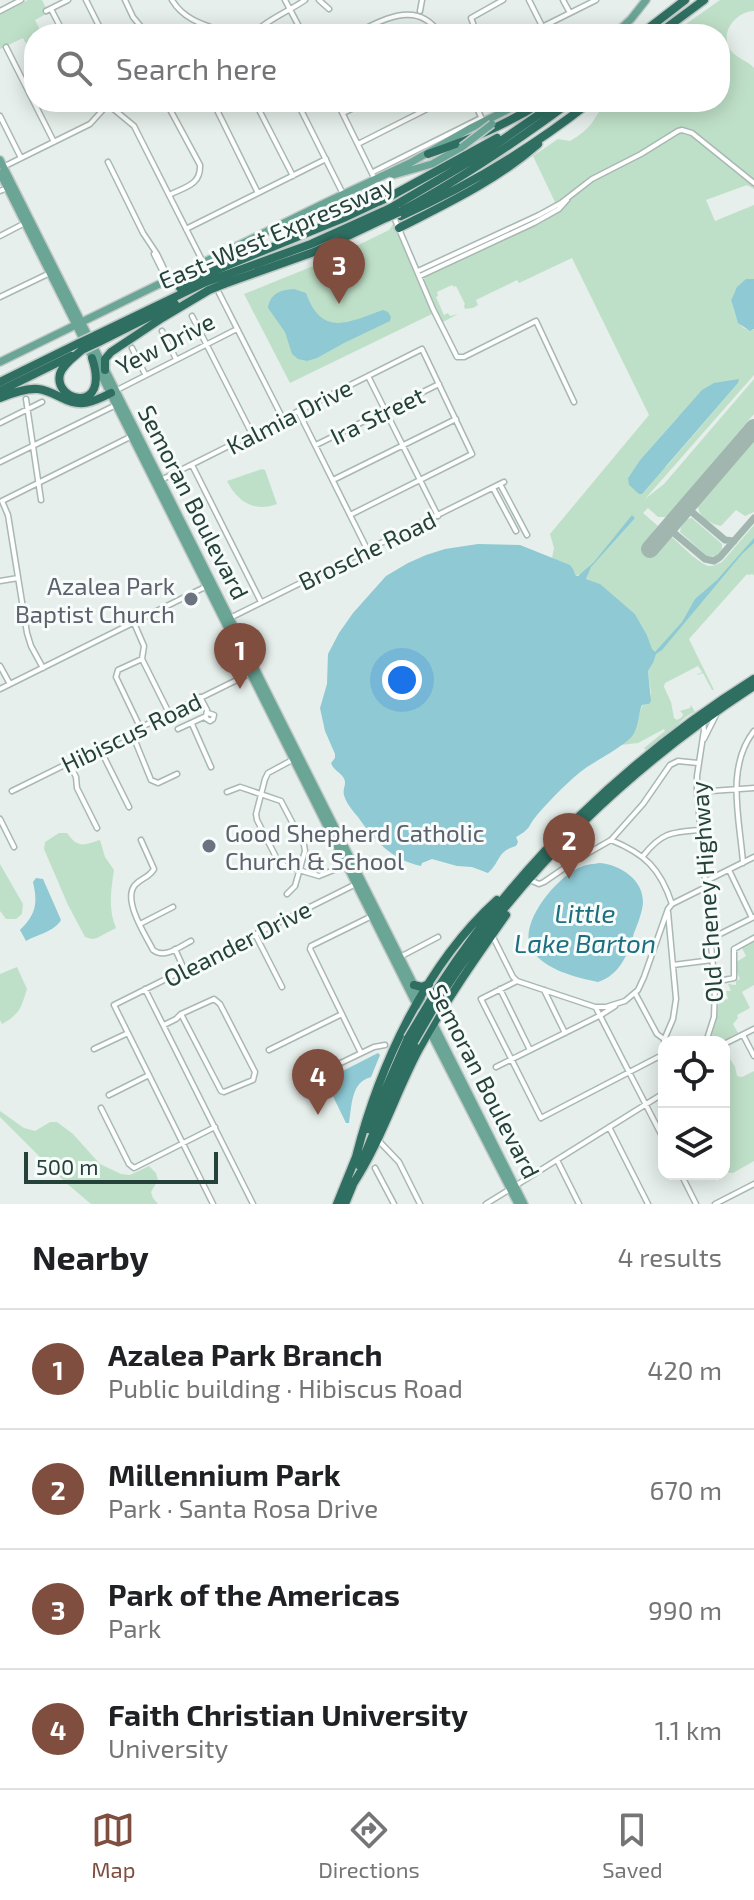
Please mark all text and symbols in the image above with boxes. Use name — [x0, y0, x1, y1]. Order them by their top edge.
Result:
search box — [24, 24, 730, 112]
icon: search — [52, 46, 96, 90]
text: Search here — [116, 50, 277, 86]
street label: East-West Expressway — [154, 169, 398, 295]
pin: 3 — [313, 238, 365, 304]
street label: Yew Drive — [111, 306, 219, 380]
street label: Kalmia Drive — [221, 372, 357, 460]
street label: Ira Street — [325, 380, 429, 450]
street label: Semoran Boulevard — [132, 400, 256, 604]
street label: Brosche Road — [294, 504, 440, 596]
place label: Azalea Park Baptist Church — [15, 571, 175, 628]
marker: Azalea Park Baptist Church — [182, 590, 200, 608]
pin: 1 — [214, 623, 266, 689]
your location — [382, 660, 422, 700]
street label: Hibiscus Road — [56, 686, 206, 778]
street label: Old Cheney Highway — [684, 780, 728, 1004]
pin: 2 — [543, 813, 595, 879]
place label: Good Shepherd Catholic Church & School — [225, 818, 484, 875]
marker: Good Shepherd Catholic Church & School — [200, 837, 218, 855]
street label: Oleander Drive — [159, 893, 315, 993]
water label: Little Lake Barton — [514, 897, 656, 958]
street label: Semoran Boulevard — [423, 979, 547, 1183]
map controls — [658, 1036, 730, 1180]
button: locate — [658, 1036, 730, 1108]
pin: 4 — [292, 1049, 344, 1115]
button: layers — [658, 1108, 730, 1180]
scale bar — [24, 1148, 218, 1184]
text: 500 m — [36, 1153, 99, 1179]
text: Nearby — [32, 1236, 149, 1277]
text: 4 results — [617, 1241, 722, 1272]
text: Azalea Park Branch — [108, 1336, 383, 1372]
text: 1 — [52, 1354, 64, 1385]
text: 420 m — [647, 1354, 722, 1385]
text: Public building · Hibiscus Road — [108, 1372, 463, 1403]
text: Millennium Park — [108, 1456, 340, 1492]
text: 2 — [50, 1474, 66, 1505]
text: 670 m — [650, 1474, 722, 1505]
text: Park · Santa Rosa Drive — [108, 1492, 378, 1523]
text: Park of the Americas — [108, 1576, 400, 1612]
text: 3 — [51, 1594, 65, 1625]
text: 990 m — [648, 1594, 722, 1625]
text: Park — [108, 1612, 161, 1643]
text: Faith Christian University — [108, 1696, 468, 1732]
text: 4 — [50, 1714, 66, 1745]
text: 1.1 km — [655, 1714, 722, 1745]
text: University — [108, 1732, 228, 1763]
tab: Map — [91, 1808, 135, 1882]
tab: Directions — [318, 1808, 420, 1882]
tab: Saved — [602, 1808, 663, 1882]

